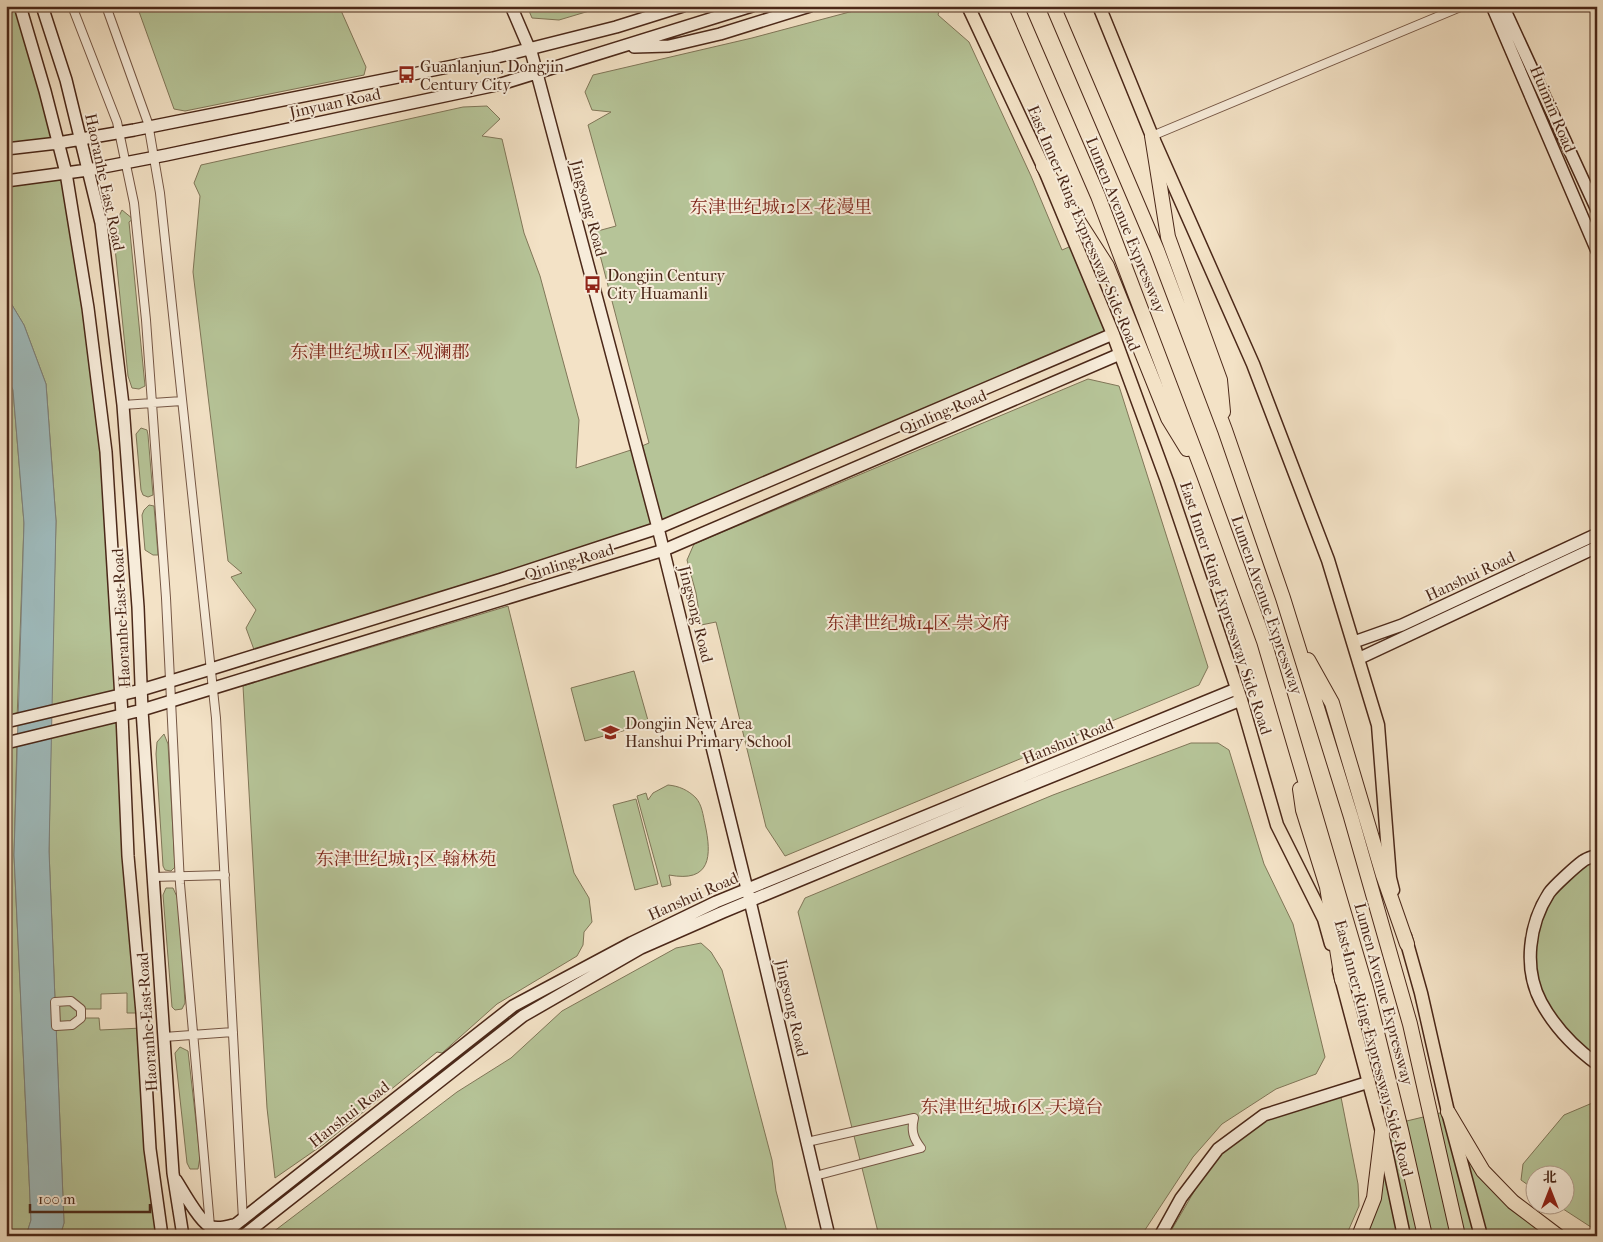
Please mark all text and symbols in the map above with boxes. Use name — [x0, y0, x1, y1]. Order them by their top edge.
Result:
place label: Guanlanjun, Dongjin Century City — [420, 57, 565, 94]
street label: Huimin Road — [1526, 63, 1580, 156]
bus stop icon: Guanlanjun, Dongjin Century City — [396, 65, 416, 85]
street label: Jinyuan Road — [286, 84, 383, 122]
street label: East Inner Ring Expressway Side Road — [1023, 102, 1145, 354]
street label: Haoranhe East Road — [81, 112, 129, 253]
street label: Lumen Avenue Expressway — [1082, 134, 1170, 316]
street label: Jingsong Road — [566, 156, 611, 259]
district label: 东津世纪城12区-花漫里 — [690, 197, 872, 218]
place label: Dongjin Century City Huamanli — [607, 266, 725, 303]
bus stop icon: Dongjin Century City Huamanli — [583, 274, 603, 294]
district label: 东津世纪城11区-观澜郡 — [290, 342, 470, 363]
street label: Qinling Road — [897, 385, 990, 439]
street label: East Inner Ring Expressway Side Road — [1176, 479, 1276, 737]
street label: Lumen Avenue Expressway — [1227, 513, 1307, 697]
street label: Qinling Road — [522, 539, 616, 585]
street label: Haoranhe East Road — [108, 547, 134, 688]
street label: Hanshui Road — [1422, 547, 1518, 605]
street label: Jingsong Road — [674, 562, 717, 665]
district label: 东津世纪城14区-崇文府 — [826, 613, 1010, 634]
place label: Dongjin New Area Hanshui Primary School — [625, 714, 792, 751]
street label: Hanshui Road — [1020, 714, 1117, 768]
school or university icon: Dongjin New Area Hanshui Primary School — [601, 722, 621, 742]
district label: 东津世纪城13区-翰林苑 — [316, 849, 496, 870]
street label: Hanshui Road — [645, 868, 741, 924]
street label: Lumen Avenue Expressway — [1350, 901, 1418, 1088]
street label: East Inner Ring Expressway Side Road — [1331, 918, 1418, 1179]
street label: Haoranhe East Road — [133, 951, 161, 1092]
street label: Jingsong Road — [771, 956, 812, 1059]
street label: Hanshui Road — [305, 1077, 393, 1151]
district label: 东津世纪城16区-天境台 — [921, 1097, 1103, 1118]
north arrow — [1526, 1164, 1576, 1214]
text: 北 — [1543, 1169, 1557, 1186]
scale bar — [30, 1182, 150, 1214]
text: 100 m — [38, 1190, 76, 1208]

